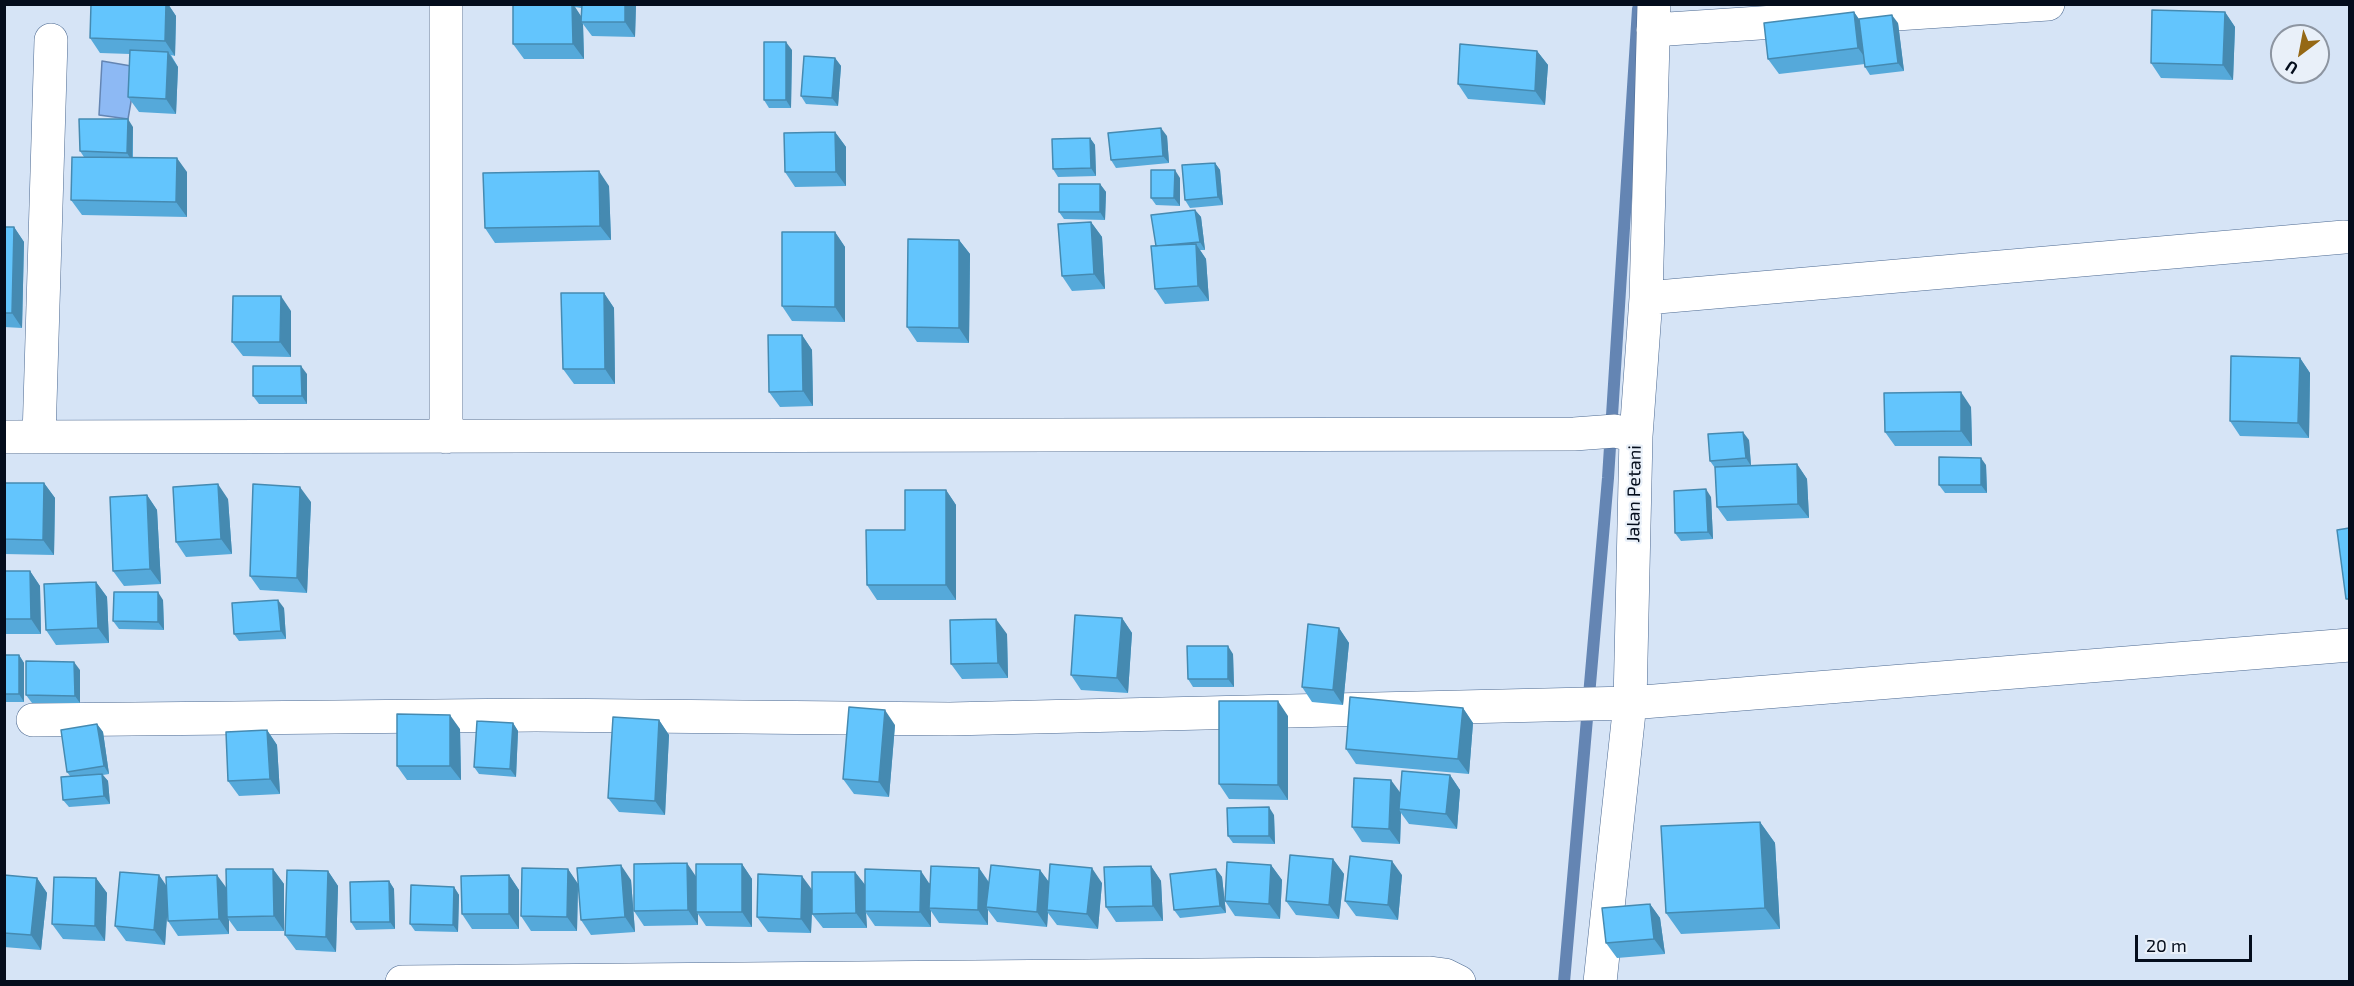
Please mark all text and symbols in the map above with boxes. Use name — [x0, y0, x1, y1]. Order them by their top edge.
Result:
north arrow — [2270, 24, 2330, 84]
text: U — [2282, 57, 2301, 79]
street label: Jalan Petani — [1622, 445, 1646, 543]
scale bar — [2138, 923, 2255, 961]
text: 20 m — [2146, 934, 2187, 956]

